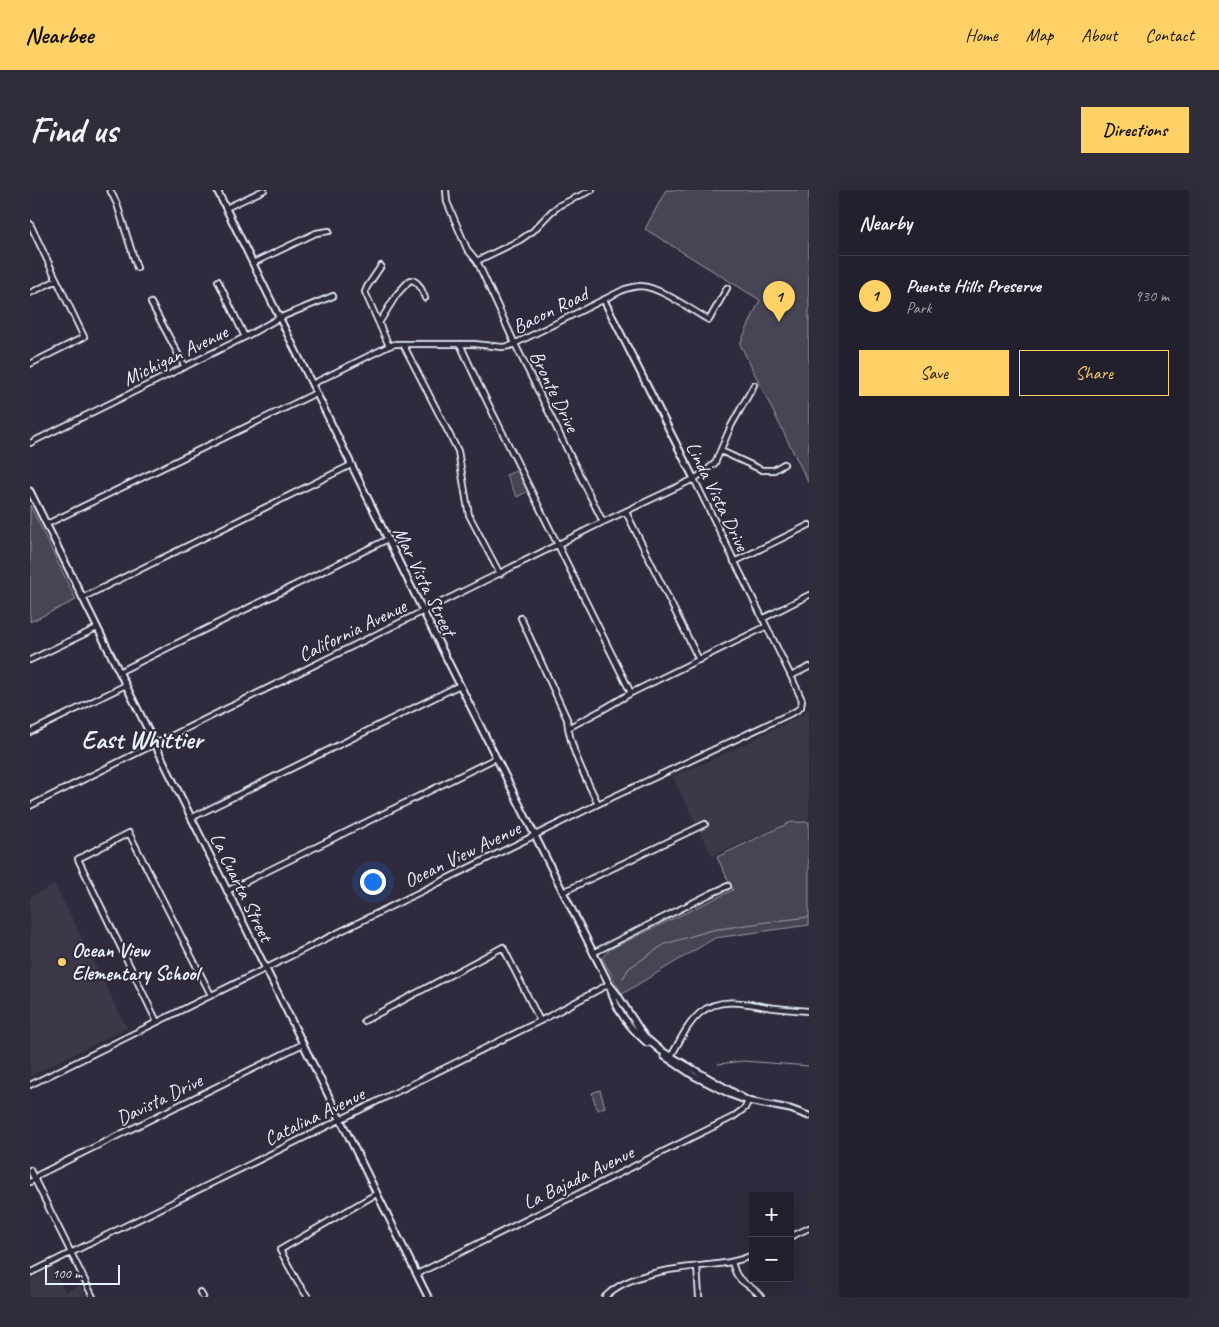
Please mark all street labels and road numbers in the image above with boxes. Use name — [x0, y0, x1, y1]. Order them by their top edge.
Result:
street label: Bacon Road — [508, 280, 595, 339]
street label: Michigan Avenue — [119, 319, 233, 392]
street label: Bronte Drive — [524, 346, 586, 437]
street label: Linda Vista Drive — [680, 438, 755, 556]
street label: Mar Vista Street — [387, 523, 463, 643]
street label: California Avenue — [294, 593, 412, 667]
street label: Ocean View Avenue — [400, 815, 526, 893]
street label: La Cuarta Street — [204, 829, 280, 948]
street label: Davista Drive — [112, 1067, 208, 1131]
street label: Catalina Avenue — [260, 1081, 370, 1151]
street label: La Bajada Avenue — [519, 1139, 639, 1215]

